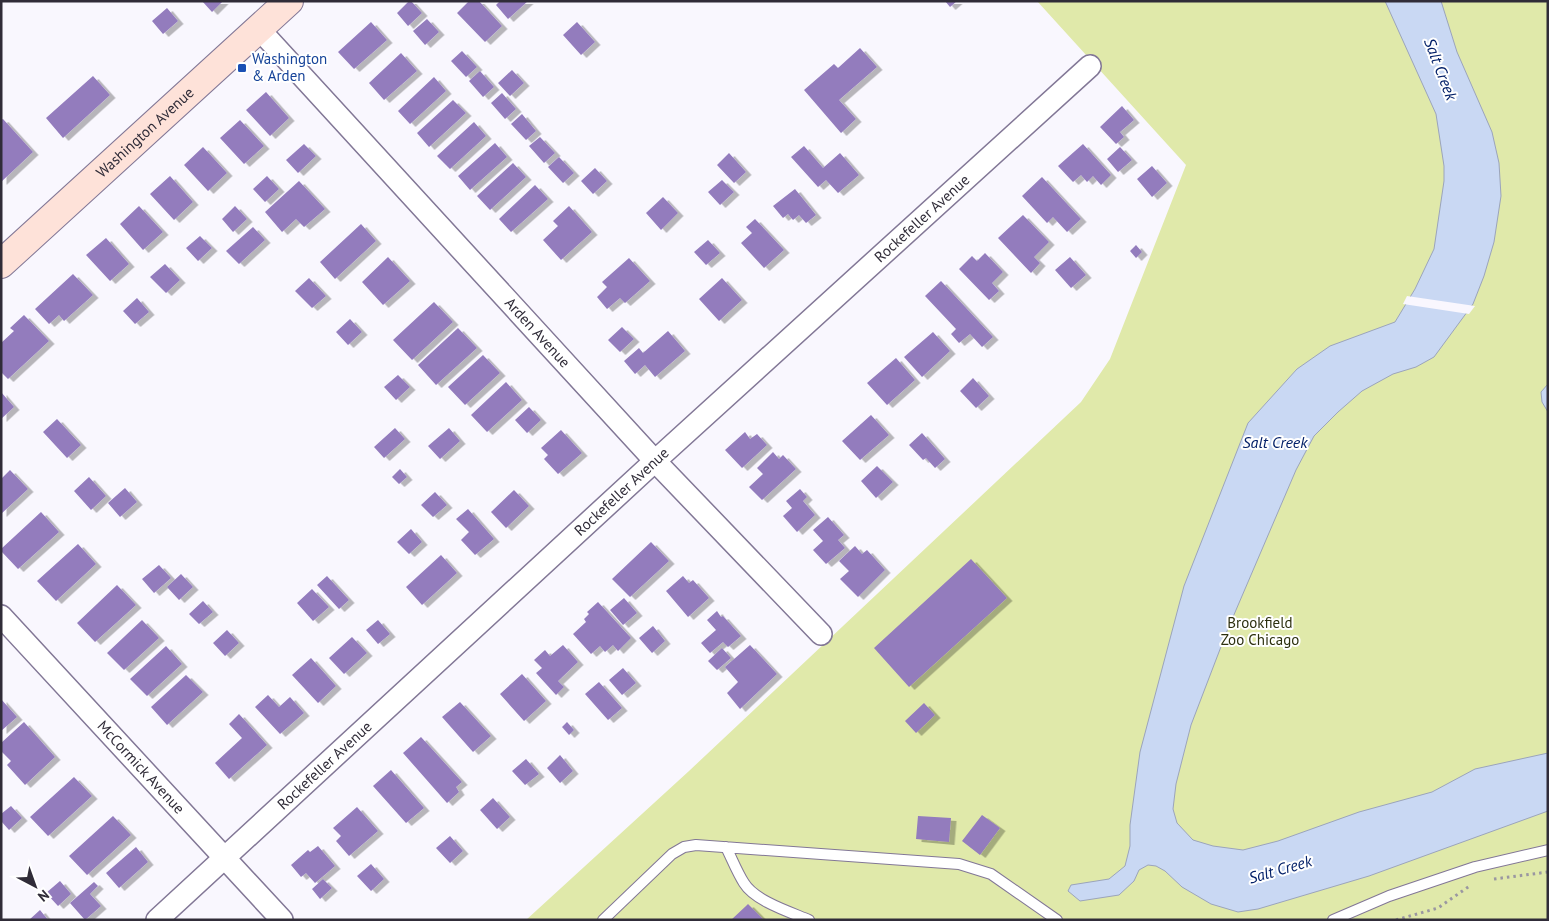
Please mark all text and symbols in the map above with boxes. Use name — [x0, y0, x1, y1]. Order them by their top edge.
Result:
water label: Salt Creek — [1420, 35, 1462, 104]
place label: Washington & Arden — [252, 49, 327, 85]
marker: Washington & Arden — [236, 62, 248, 74]
street label: Washington Avenue — [92, 83, 197, 182]
street label: Rockefeller Avenue — [870, 170, 973, 266]
street label: Arden Avenue — [501, 293, 575, 371]
water label: Salt Creek — [1243, 432, 1308, 452]
street label: Rockefeller Avenue — [570, 443, 673, 540]
park label: Brookfield Zoo Chicago — [1221, 613, 1299, 649]
street label: McCormick Avenue — [93, 716, 189, 817]
street label: Rockefeller Avenue — [273, 717, 376, 813]
water label: Salt Creek — [1246, 850, 1315, 888]
north arrow — [10, 861, 60, 911]
text: N — [34, 886, 53, 906]

